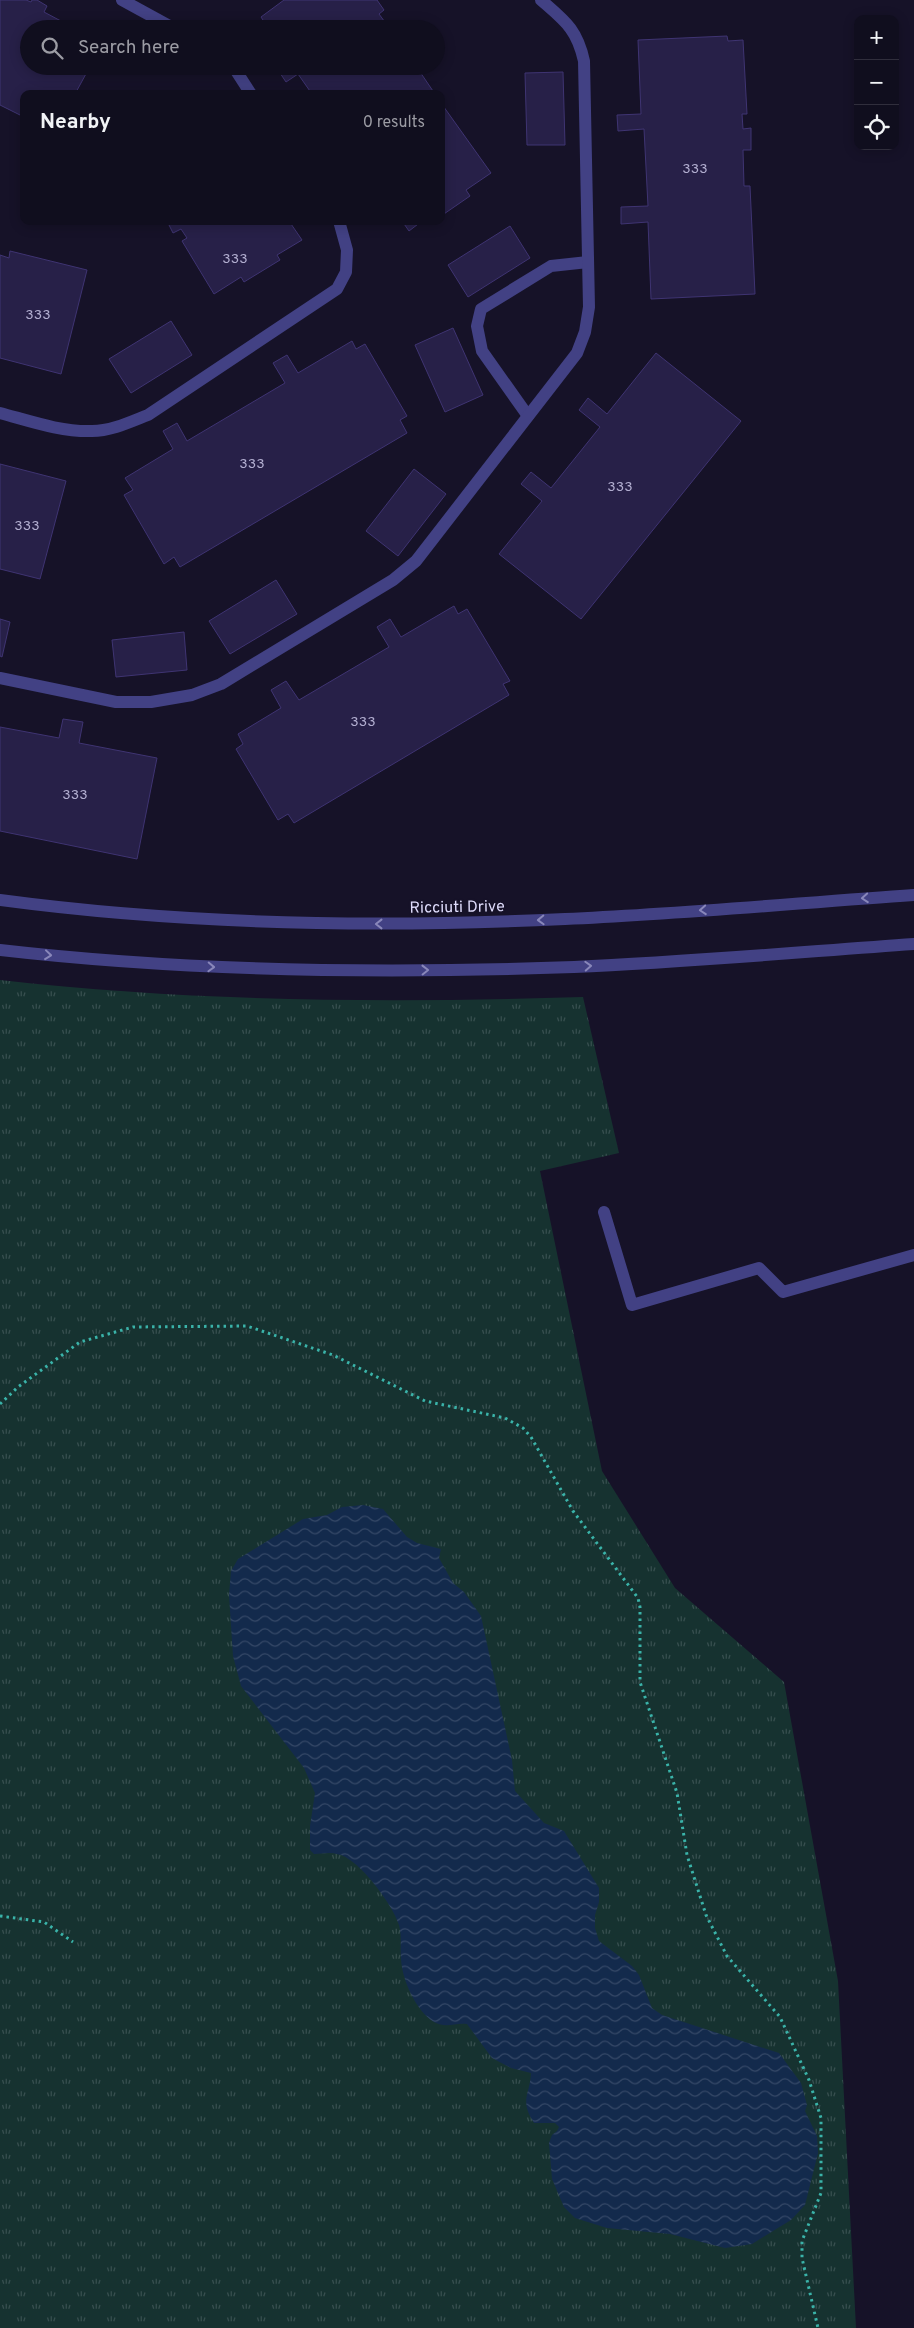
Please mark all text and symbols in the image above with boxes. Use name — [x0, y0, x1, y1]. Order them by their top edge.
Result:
map controls — [854, 15, 899, 150]
button: + — [854, 15, 899, 60]
search box — [20, 20, 445, 75]
icon: search — [38, 34, 66, 62]
text: Search here — [78, 36, 180, 60]
button: − — [854, 60, 899, 105]
button: locate — [854, 105, 899, 150]
text: Nearby — [40, 109, 111, 136]
text: 0 results — [363, 113, 425, 133]
house number: 333 — [682, 161, 708, 178]
house number: 333 — [222, 251, 248, 268]
house number: 333 — [25, 307, 51, 324]
house number: 333 — [239, 456, 265, 473]
house number: 333 — [607, 479, 633, 496]
house number: 333 — [14, 518, 40, 535]
house number: 333 — [350, 714, 376, 731]
house number: 333 — [62, 787, 88, 804]
one-way arrow — [861, 893, 869, 904]
street label: Ricciuti Drive — [409, 897, 505, 919]
one-way arrow — [699, 905, 707, 916]
one-way arrow — [537, 915, 544, 925]
one-way arrow — [374, 919, 382, 929]
one-way arrow — [45, 950, 53, 961]
one-way arrow — [584, 961, 592, 972]
one-way arrow — [207, 962, 215, 972]
one-way arrow — [422, 965, 430, 975]

